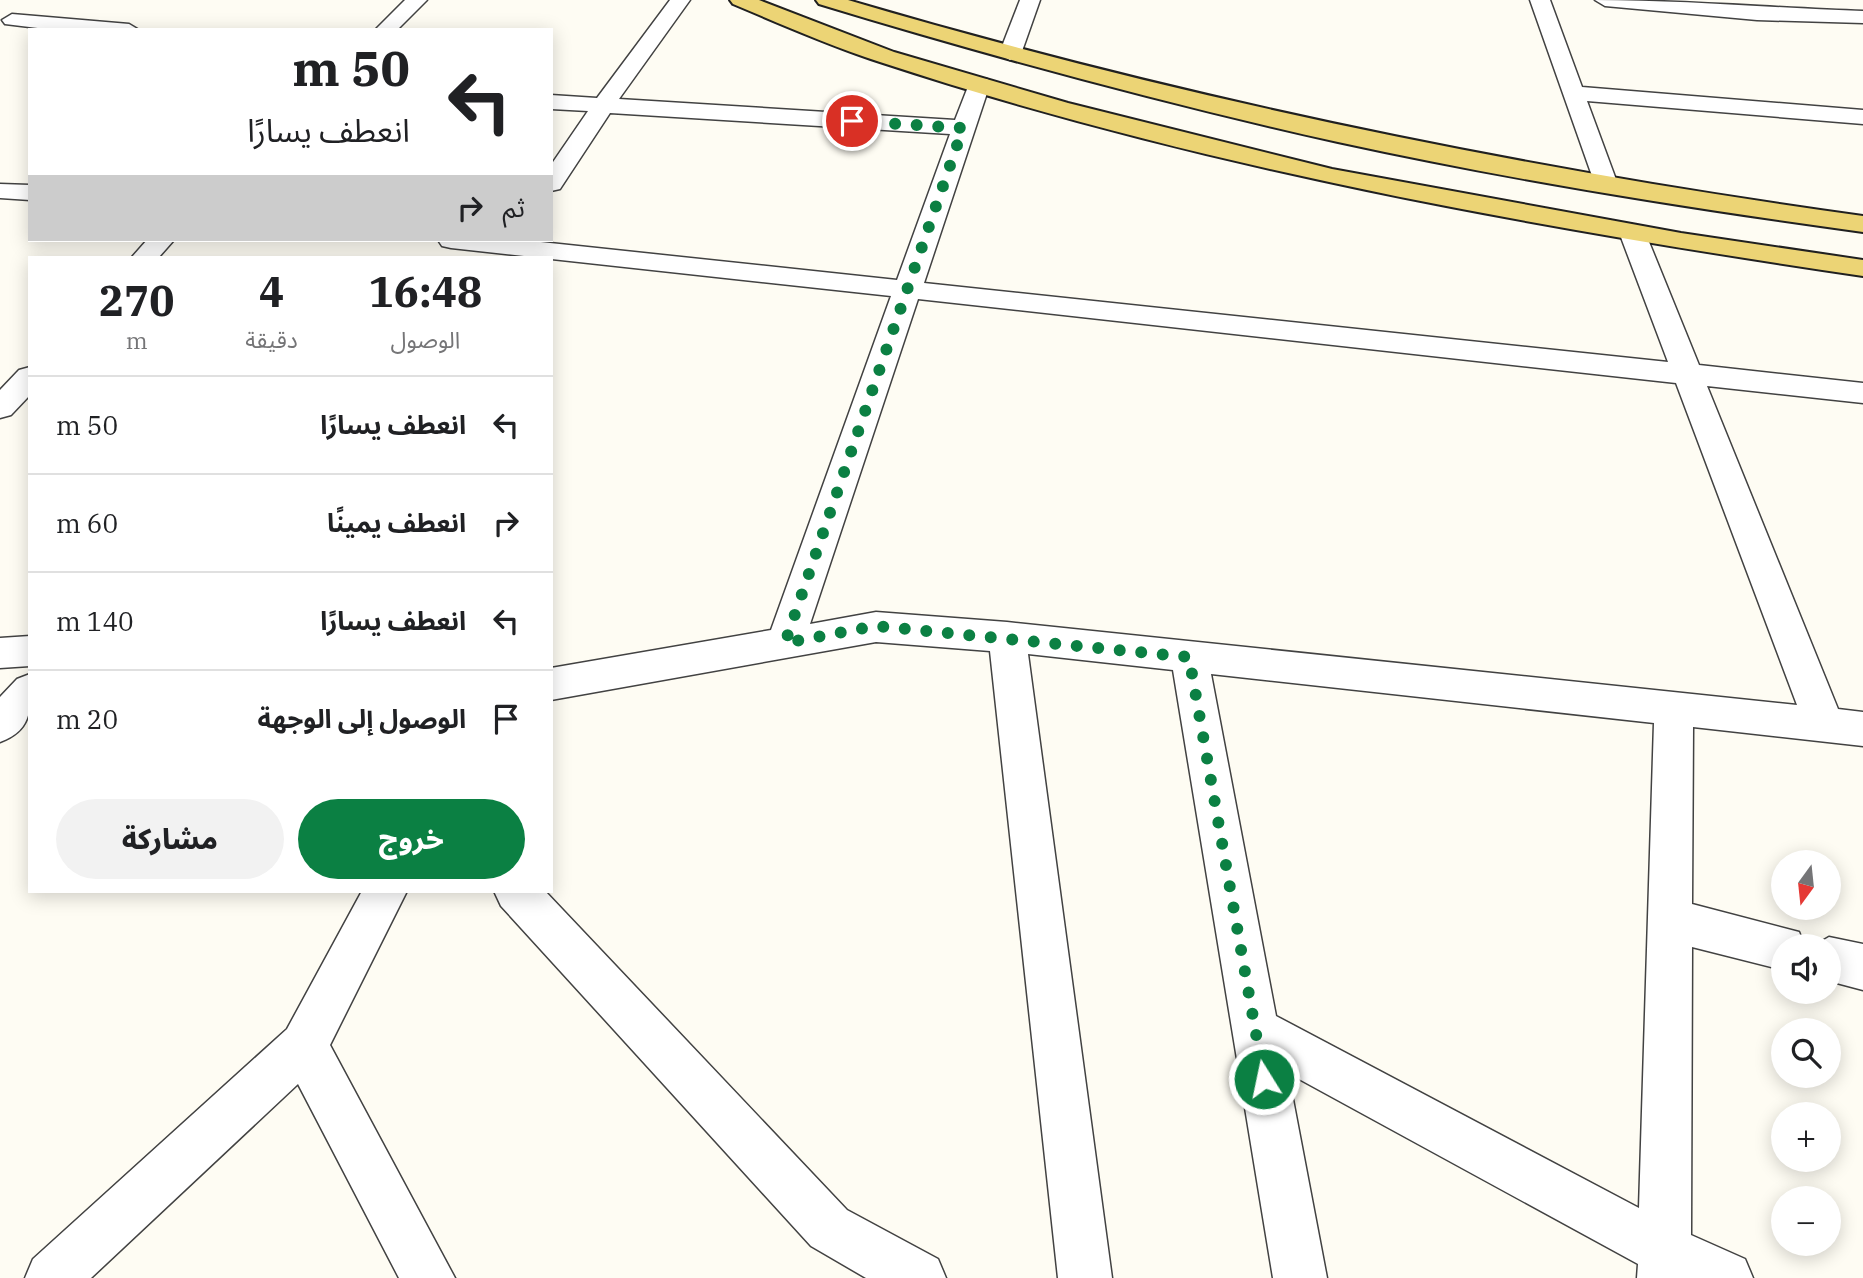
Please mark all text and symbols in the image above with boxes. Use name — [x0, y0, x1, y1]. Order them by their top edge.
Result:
text: 50 m — [292, 36, 410, 99]
icon: left — [434, 56, 525, 147]
pin — [822, 91, 882, 151]
icon: arrive — [833, 102, 871, 140]
text: انعطف يسارًا — [247, 109, 410, 151]
icon: right — [451, 189, 489, 227]
text: ثم — [503, 190, 525, 224]
text: 4 — [259, 264, 284, 319]
text: 16:48 — [369, 264, 482, 319]
text: 270 — [99, 273, 174, 328]
text: دقيقة — [245, 324, 298, 354]
text: الوصول — [390, 324, 460, 354]
text: m — [126, 325, 148, 355]
icon: left — [487, 406, 525, 444]
text: انعطف يسارًا — [320, 407, 466, 441]
text: 50 m — [56, 408, 118, 442]
icon: right — [487, 504, 525, 542]
text: انعطف يمينًا — [327, 505, 466, 539]
text: 60 m — [56, 506, 118, 540]
icon: left — [487, 602, 525, 640]
text: انعطف يسارًا — [320, 603, 466, 637]
text: 140 m — [56, 604, 134, 638]
icon: arrive — [487, 700, 525, 738]
text: الوصول إلى الوجهة — [258, 701, 466, 735]
text: 20 m — [56, 702, 118, 736]
button: مشاركة — [56, 799, 284, 879]
button: خروج — [298, 799, 525, 879]
north arrow — [1771, 850, 1841, 920]
map controls — [1771, 850, 1841, 1256]
button: sound — [1771, 934, 1841, 1004]
button: search — [1771, 1018, 1841, 1088]
position arrow — [1227, 1042, 1301, 1116]
button: + — [1771, 1102, 1841, 1172]
button: − — [1771, 1186, 1841, 1256]

